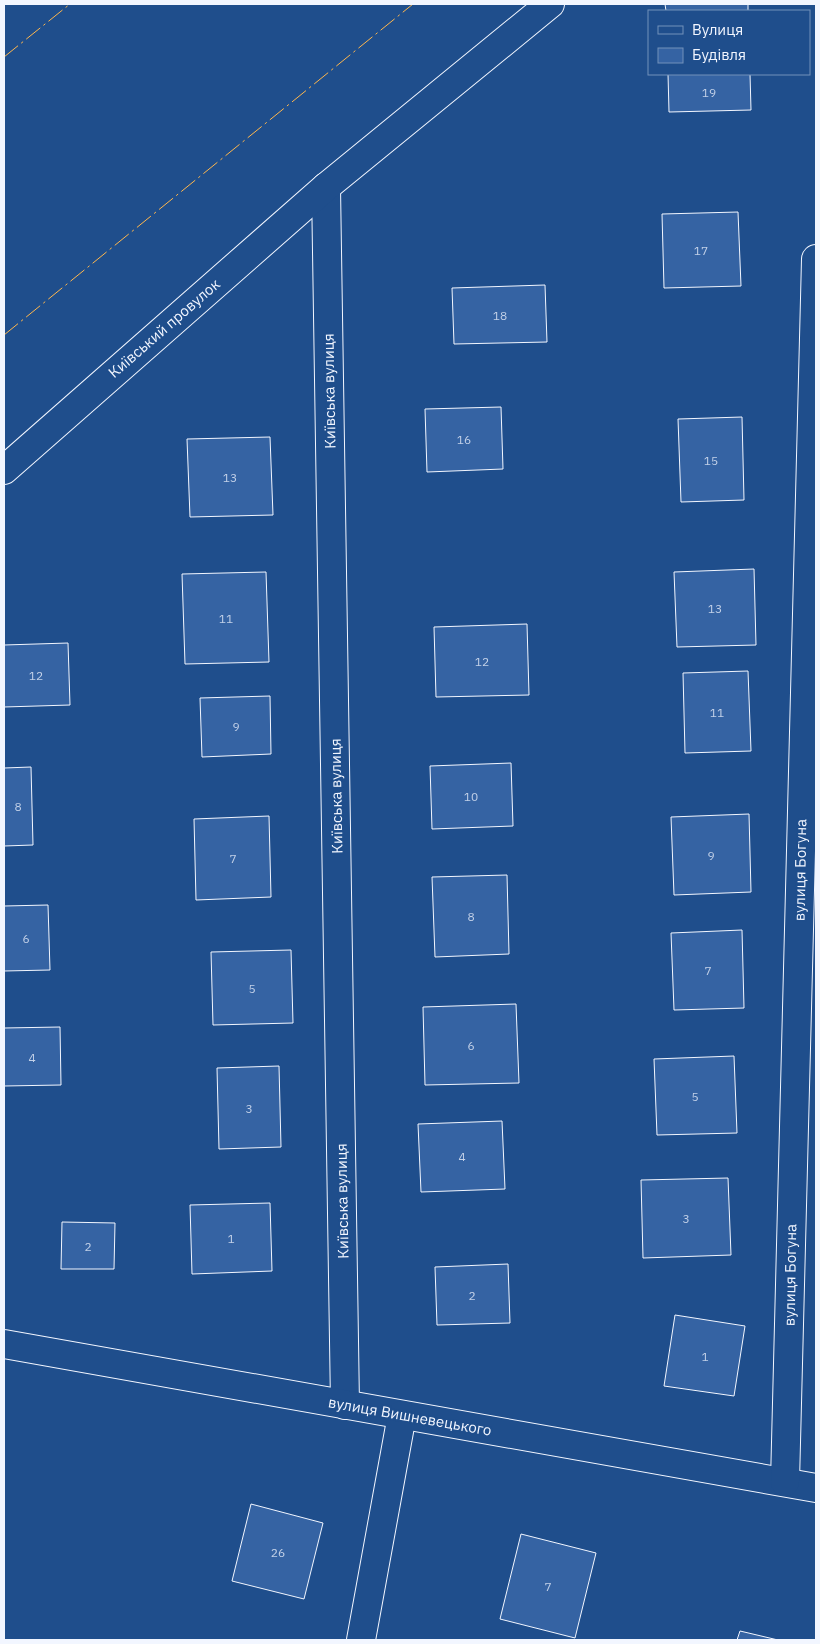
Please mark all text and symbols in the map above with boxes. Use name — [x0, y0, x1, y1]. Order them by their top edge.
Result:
legend — [648, 10, 810, 75]
text: Вулиця — [692, 20, 743, 39]
text: Будівля — [692, 45, 746, 64]
house number: 19 — [702, 85, 716, 100]
house number: 17 — [694, 243, 708, 258]
street label: Київський провулок — [104, 274, 224, 382]
house number: 18 — [493, 308, 507, 323]
street label: Київська вулиця — [318, 333, 340, 449]
house number: 16 — [457, 432, 471, 447]
house number: 15 — [704, 453, 718, 468]
house number: 13 — [223, 470, 237, 485]
house number: 13 — [708, 601, 722, 616]
house number: 11 — [219, 611, 233, 626]
house number: 12 — [475, 654, 489, 669]
house number: 12 — [29, 668, 43, 683]
house number: 11 — [710, 705, 724, 720]
house number: 9 — [232, 719, 240, 734]
street label: Київська вулиця — [325, 738, 347, 854]
house number: 10 — [464, 789, 478, 804]
house number: 8 — [14, 799, 22, 814]
street label: вулиця Богуна — [790, 819, 810, 921]
house number: 9 — [707, 848, 715, 863]
house number: 7 — [229, 851, 237, 866]
house number: 8 — [467, 909, 475, 924]
house number: 6 — [22, 931, 30, 946]
house number: 7 — [704, 963, 712, 978]
house number: 5 — [248, 981, 256, 996]
house number: 6 — [467, 1038, 475, 1053]
house number: 4 — [28, 1050, 36, 1065]
house number: 5 — [691, 1089, 699, 1104]
house number: 3 — [245, 1101, 253, 1116]
street label: Київська вулиця — [331, 1143, 353, 1259]
house number: 4 — [458, 1149, 466, 1164]
house number: 3 — [682, 1211, 690, 1226]
street label: вулиця Богуна — [780, 1224, 800, 1326]
house number: 1 — [227, 1231, 235, 1246]
house number: 2 — [84, 1239, 92, 1254]
house number: 2 — [468, 1288, 476, 1303]
house number: 1 — [701, 1349, 709, 1364]
street label: вулиця Вишневецького — [327, 1392, 493, 1440]
house number: 26 — [271, 1545, 285, 1560]
house number: 7 — [544, 1579, 552, 1594]

